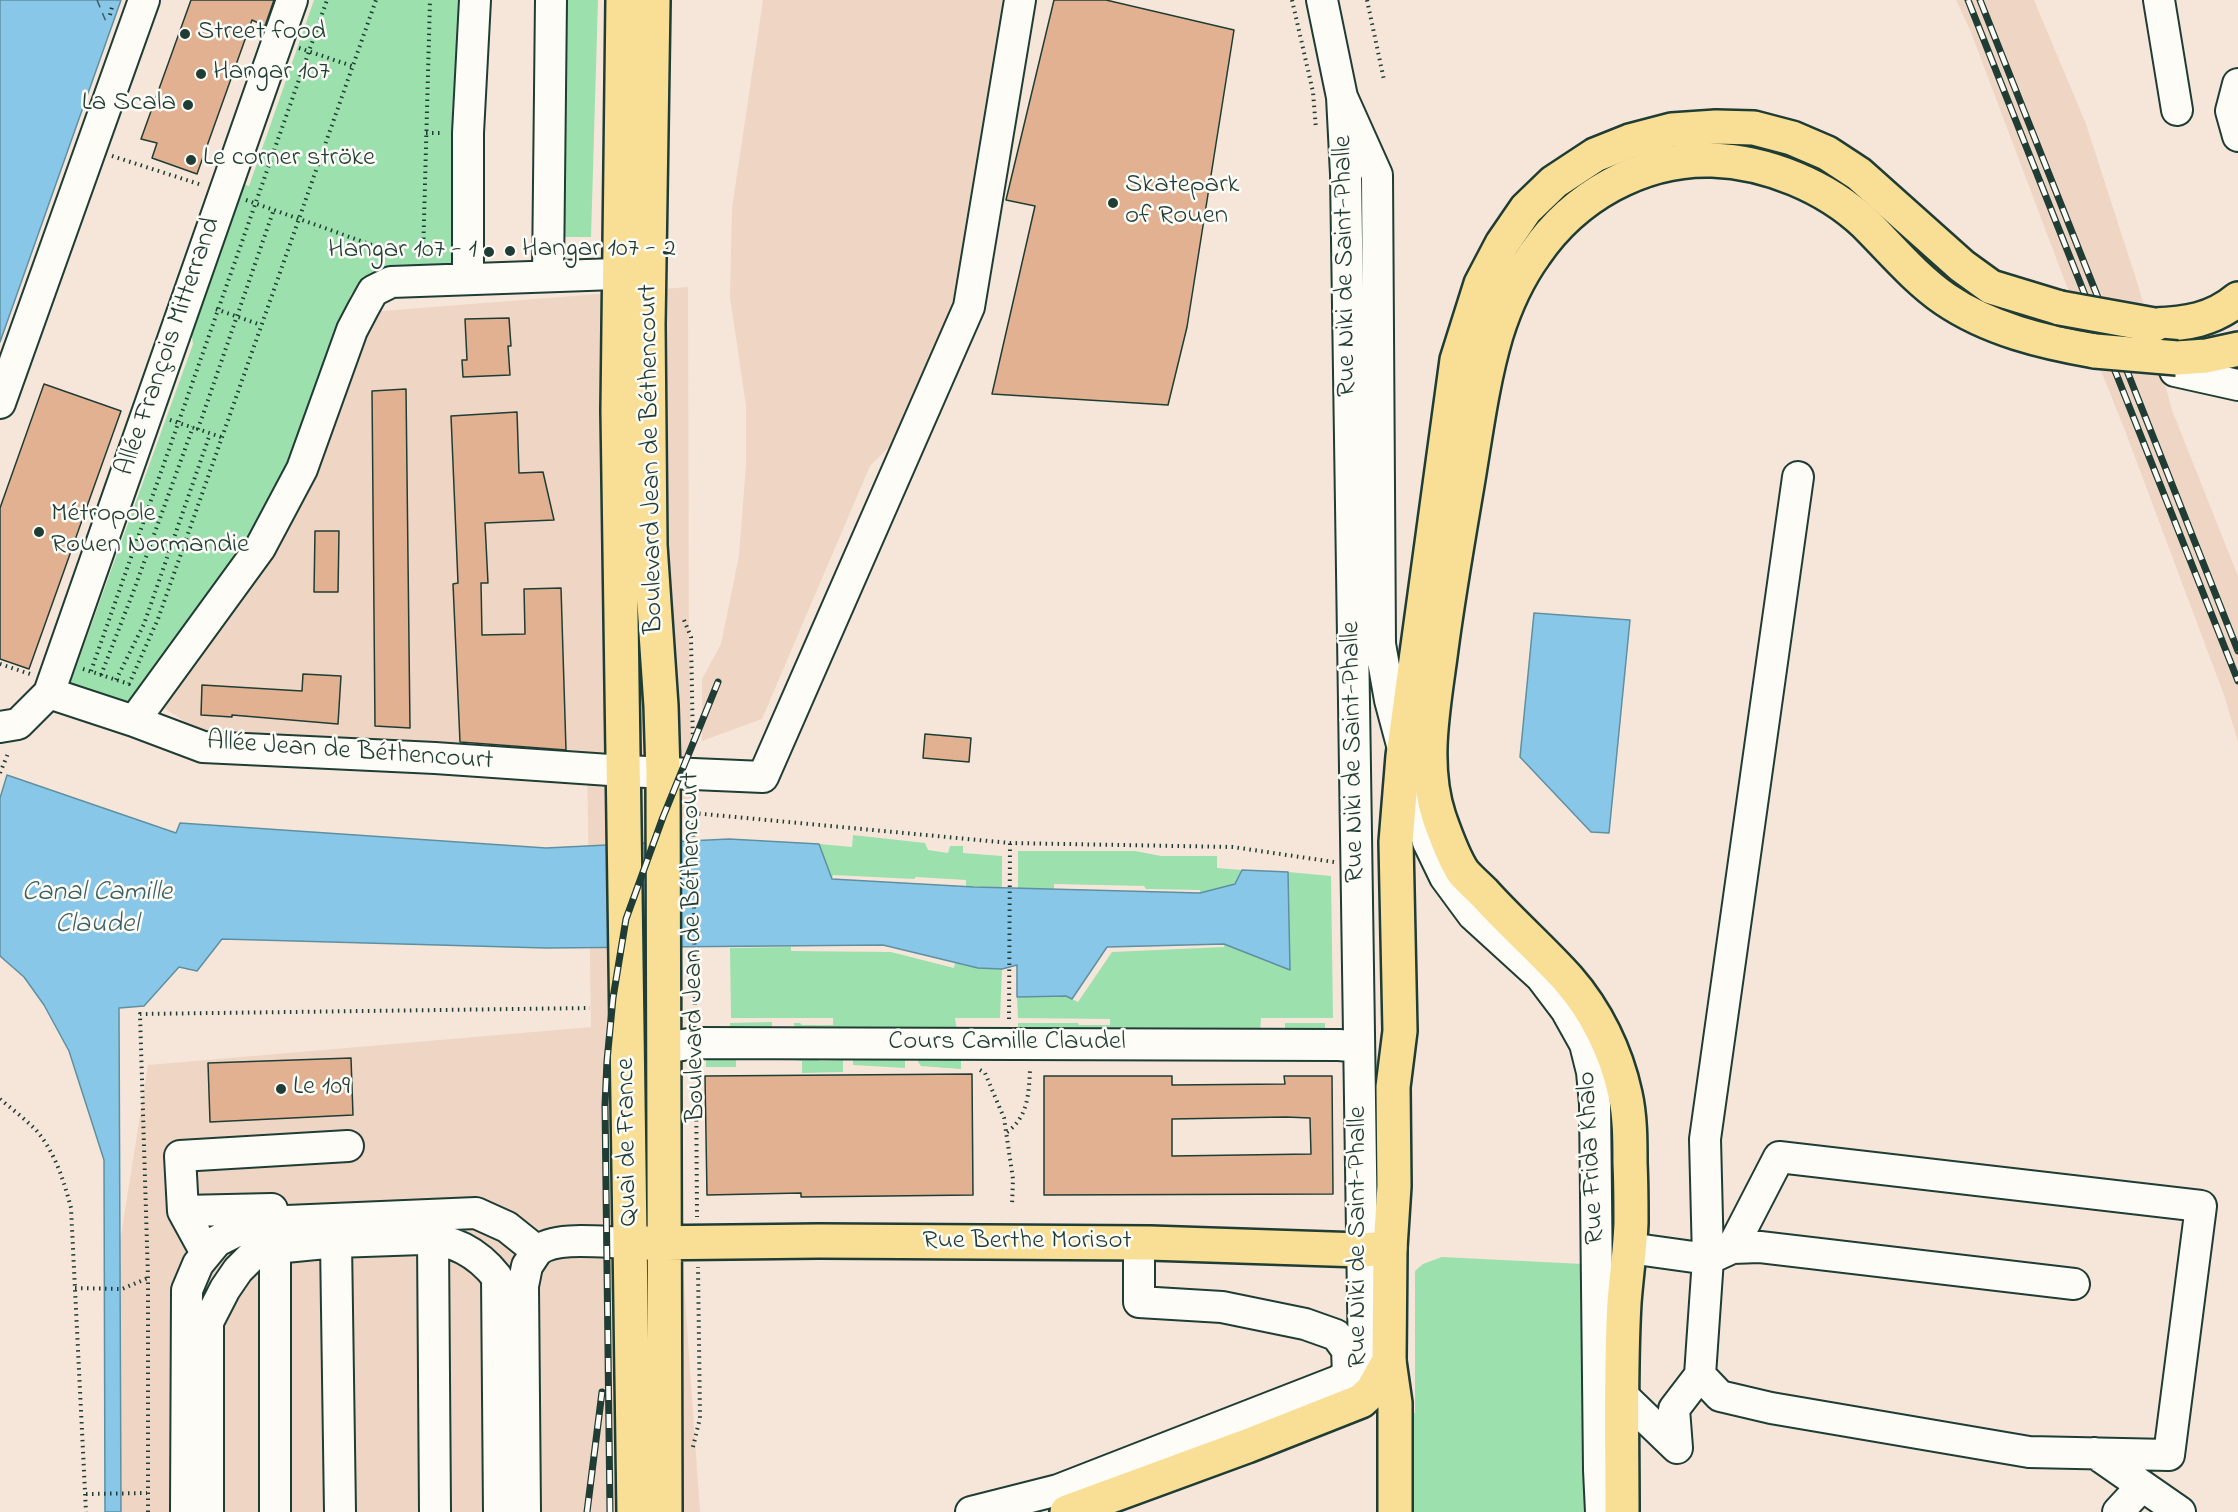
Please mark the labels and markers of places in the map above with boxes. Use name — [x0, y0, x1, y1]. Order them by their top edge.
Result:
place label: Street food — [197, 18, 326, 50]
marker: Street food — [178, 27, 192, 41]
place label: Hangar 107 — [213, 58, 330, 90]
marker: Hangar 107 — [194, 67, 208, 81]
place label: La Scala — [82, 89, 176, 121]
marker: La Scala — [181, 98, 195, 112]
place label: Le corner ströke — [203, 144, 375, 176]
marker: Le corner ströke — [184, 153, 198, 167]
place label: Skatepark of Rouen — [1125, 171, 1239, 234]
marker: Skatepark of Rouen — [1106, 196, 1120, 210]
place label: Hangar 107 - 2 — [522, 235, 676, 267]
place label: Hangar 107 - 1 — [328, 236, 477, 268]
marker: Hangar 107 - 2 — [503, 244, 517, 258]
marker: Hangar 107 - 1 — [482, 245, 496, 259]
place label: Métropole Rouen Normandie — [51, 500, 249, 563]
marker: Métropole Rouen Normandie — [32, 525, 46, 539]
place label: Le 109 — [293, 1073, 350, 1105]
marker: Le 109 — [274, 1082, 288, 1096]

